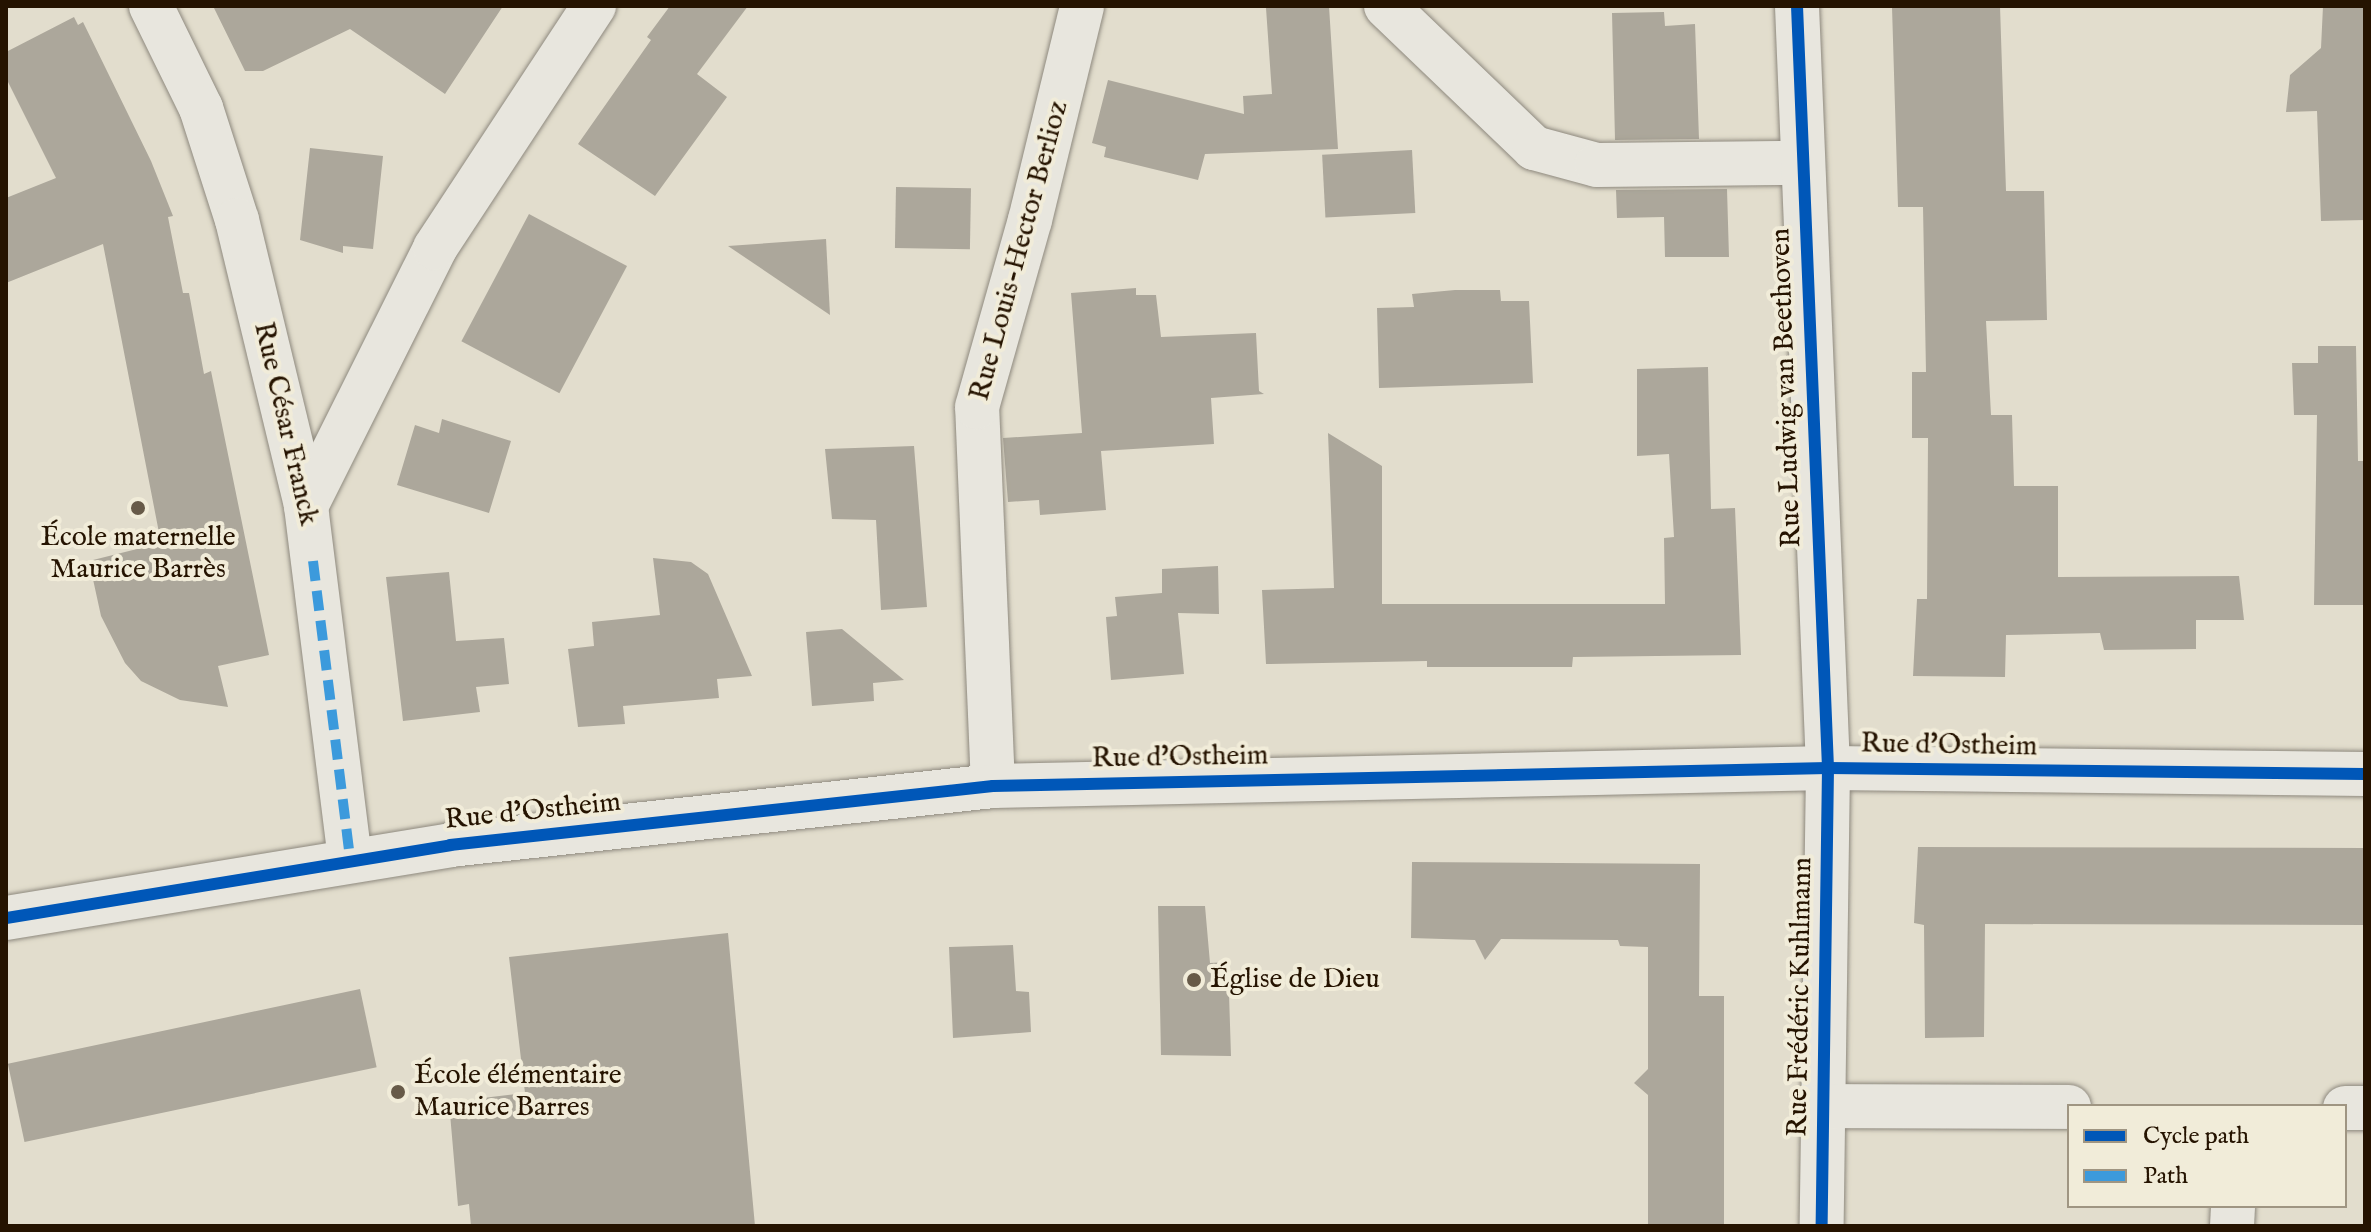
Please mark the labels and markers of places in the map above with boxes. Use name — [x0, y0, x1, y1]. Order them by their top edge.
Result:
marker: École maternelle Maurice Barrès — [129, 499, 147, 517]
place label: École maternelle Maurice Barrès — [40, 521, 236, 587]
place label: Église de Dieu — [1210, 963, 1380, 997]
marker: Église de Dieu — [1185, 971, 1203, 989]
place label: École élémentaire Maurice Barres — [414, 1059, 622, 1125]
marker: École élémentaire Maurice Barres — [389, 1083, 407, 1101]

